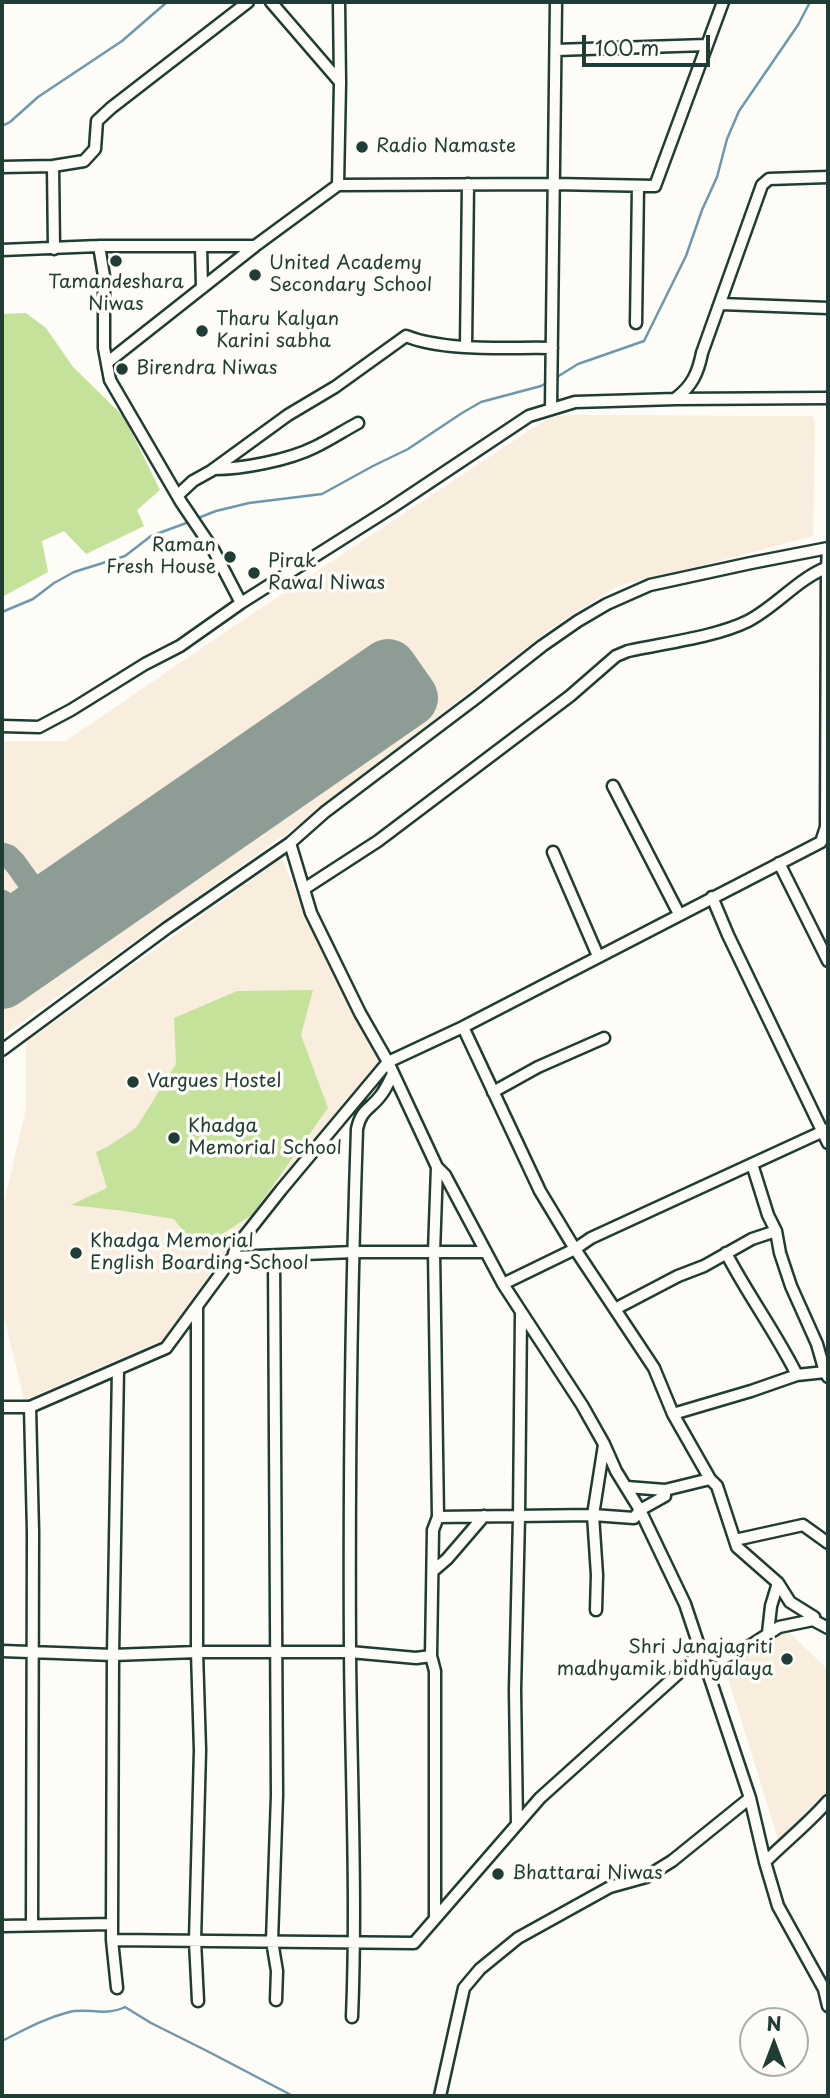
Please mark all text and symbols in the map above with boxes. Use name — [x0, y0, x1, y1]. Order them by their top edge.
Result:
scale bar — [585, 21, 713, 65]
text: 100 m — [595, 31, 659, 63]
place label: Radio Namaste — [376, 136, 516, 158]
marker: Radio Namaste — [354, 139, 370, 155]
marker: Tamandeshara Niwas — [108, 253, 124, 269]
place label: United Academy Secondary School — [269, 253, 432, 297]
marker: United Academy Secondary School — [247, 267, 263, 283]
place label: Tamandeshara Niwas — [48, 272, 184, 316]
place label: Tharu Kalyan Karini sabha — [216, 309, 339, 353]
marker: Tharu Kalyan Karini sabha — [194, 323, 210, 339]
place label: Birendra Niwas — [136, 358, 277, 380]
marker: Birendra Niwas — [114, 361, 130, 377]
place label: Raman Fresh House — [106, 535, 216, 579]
marker: Raman Fresh House — [222, 549, 238, 565]
place label: Pirak Rawal Niwas — [268, 551, 385, 595]
marker: Pirak Rawal Niwas — [246, 565, 262, 581]
place label: Vargues Hostel — [147, 1071, 281, 1093]
marker: Vargues Hostel — [125, 1074, 141, 1090]
place label: Khadga Memorial School — [188, 1116, 342, 1160]
marker: Khadga Memorial School — [166, 1130, 182, 1146]
place label: Khadga Memorial English Boarding School — [90, 1231, 309, 1275]
marker: Khadga Memorial English Boarding School — [68, 1245, 84, 1261]
place label: Shri Janajagriti madhyamik bidhyalaya — [557, 1637, 773, 1681]
marker: Shri Janajagriti madhyamik bidhyalaya — [779, 1651, 795, 1667]
place label: Bhattarai Niwas — [512, 1863, 663, 1885]
marker: Bhattarai Niwas — [490, 1866, 506, 1882]
north arrow — [739, 2007, 809, 2077]
text: N — [766, 2009, 782, 2037]

